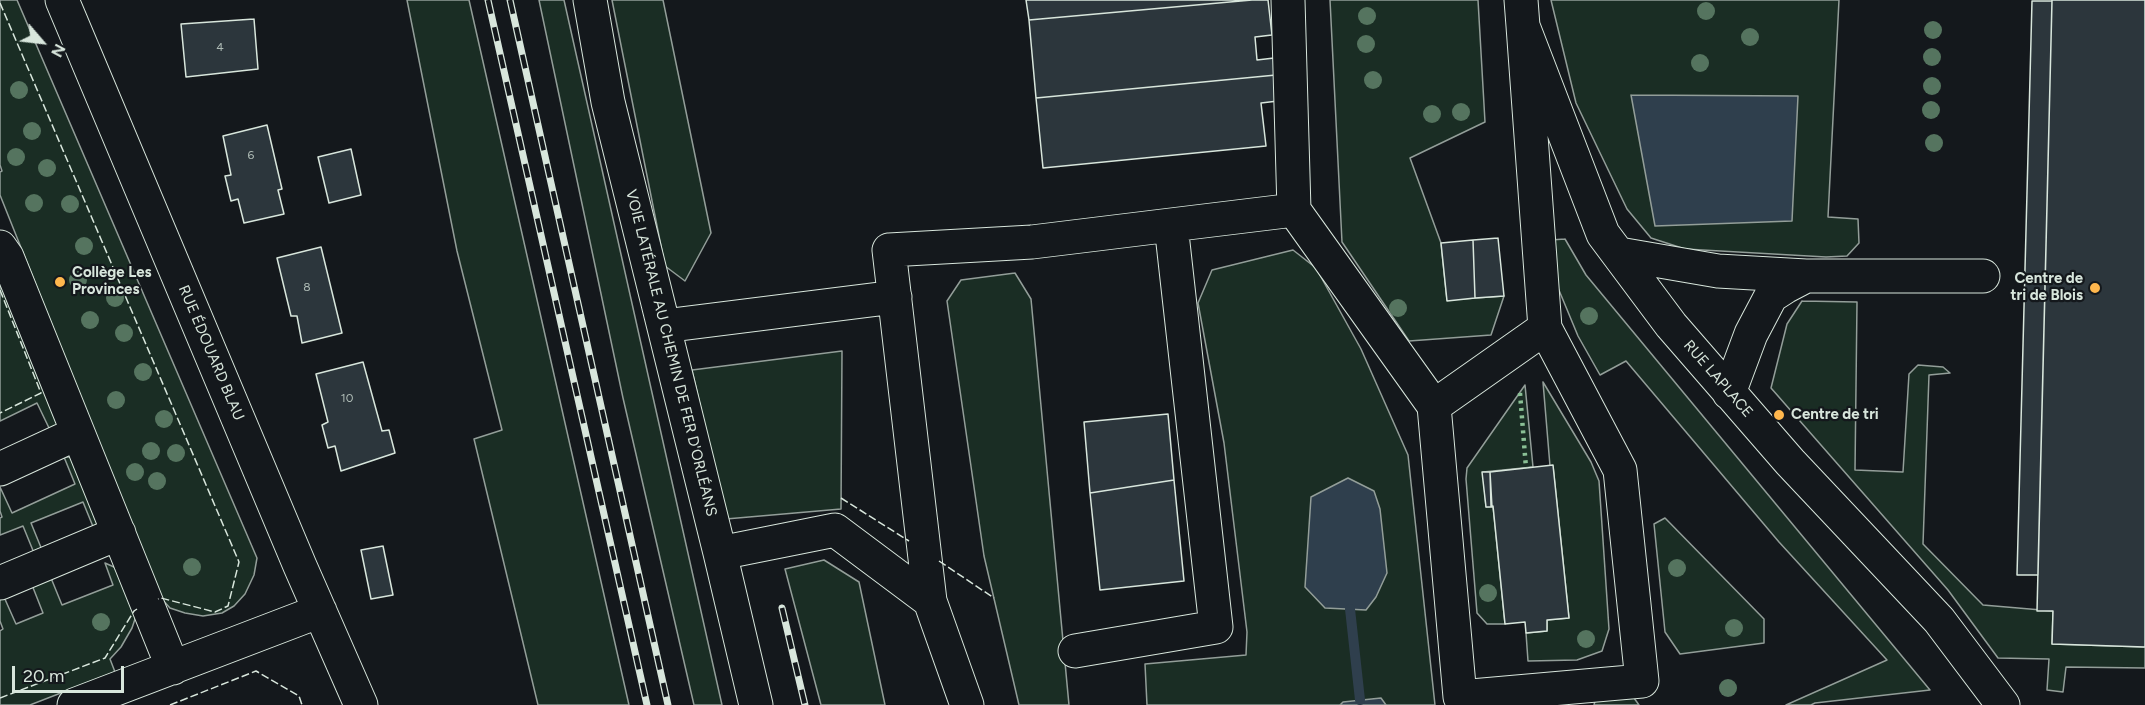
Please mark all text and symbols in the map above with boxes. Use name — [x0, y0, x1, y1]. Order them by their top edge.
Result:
north arrow — [12, 12, 72, 72]
house number: 4 — [216, 40, 224, 54]
text: N — [47, 41, 70, 61]
house number: 6 — [248, 148, 254, 162]
street label: VOIE LATÉRALE AU CHEMIN DE FER D'ORLÉANS — [622, 188, 720, 518]
place label: Collège Les Provinces — [72, 264, 152, 299]
place label: Centre de tri de Blois — [2010, 270, 2083, 305]
marker: Collège Les Provinces — [53, 275, 67, 289]
house number: 8 — [303, 280, 311, 294]
marker: Centre de tri de Blois — [2088, 281, 2102, 295]
street label: RUE ÉDOUARD BLAU — [174, 283, 248, 423]
street label: RUE LAPLACE — [1680, 337, 1756, 421]
house number: 10 — [341, 391, 353, 405]
place label: Centre de tri — [1791, 406, 1879, 424]
marker: Centre de tri — [1772, 408, 1786, 422]
scale bar — [15, 654, 128, 692]
text: 20 m — [23, 665, 64, 687]

